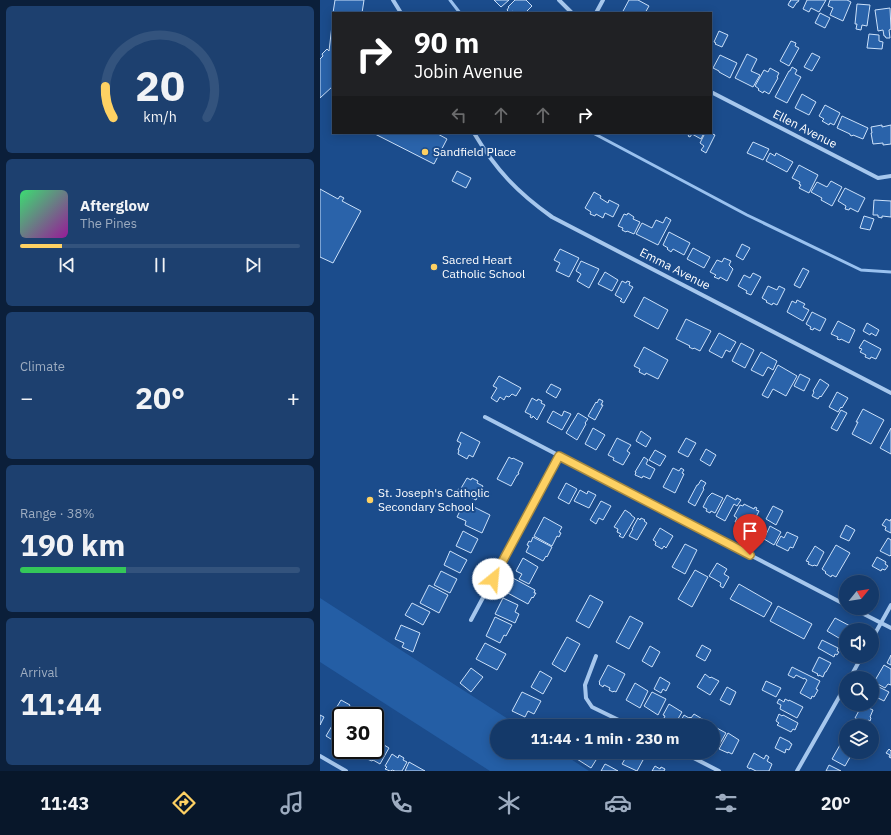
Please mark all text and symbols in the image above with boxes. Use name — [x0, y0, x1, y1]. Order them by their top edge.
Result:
text: 90 m — [414, 24, 479, 61]
icon: right — [348, 28, 400, 80]
text: 20 — [135, 57, 185, 111]
text: Jobin Avenue — [414, 60, 523, 83]
icon: left — [448, 104, 470, 126]
icon: ahead — [490, 104, 512, 126]
icon: ahead — [532, 104, 554, 126]
icon: right — [574, 104, 596, 126]
text: km/h — [143, 106, 177, 125]
street label: Ellen Avenue — [771, 106, 840, 151]
place label: Sandfield Place — [433, 144, 517, 159]
marker: Sandfield Place — [420, 147, 430, 157]
text: Afterglow — [80, 196, 149, 215]
text: The Pines — [80, 215, 137, 232]
street label: Emma Avenue — [637, 244, 713, 293]
place label: Sacred Heart Catholic School — [442, 252, 525, 281]
icon: previous — [56, 254, 78, 276]
icon: pause — [149, 254, 171, 276]
icon: next — [242, 254, 264, 276]
marker: Sacred Heart Catholic School — [429, 262, 439, 272]
text: Climate — [20, 358, 65, 375]
text: 20° — [135, 378, 185, 417]
text: − — [20, 383, 33, 412]
text: + — [287, 383, 300, 412]
place label: St. Joseph's Catholic Secondary School — [378, 485, 490, 514]
marker: St. Joseph's Catholic Secondary School — [365, 495, 375, 505]
text: Range · 38% — [20, 505, 94, 522]
pin — [733, 514, 767, 555]
icon: arrive — [739, 520, 761, 542]
text: 190 km — [20, 525, 125, 564]
position arrow — [472, 558, 514, 600]
north arrow — [839, 575, 879, 615]
map controls — [839, 575, 879, 759]
button: sound — [839, 623, 879, 663]
text: Arrival — [20, 664, 58, 681]
button: search — [839, 671, 879, 711]
text: 11:44 — [20, 684, 102, 723]
speed limit sign: 30 — [332, 707, 384, 759]
button: layers — [839, 719, 879, 759]
text: 11:44 · 1 min · 230 m — [531, 729, 679, 748]
icon: directions — [170, 789, 198, 817]
icon: music — [278, 789, 306, 817]
icon: phone — [387, 789, 415, 817]
icon: climate — [495, 789, 523, 817]
icon: car — [604, 789, 632, 817]
icon: filters — [712, 789, 740, 817]
text: 11:43 — [40, 792, 89, 815]
text: 20° — [821, 792, 851, 815]

